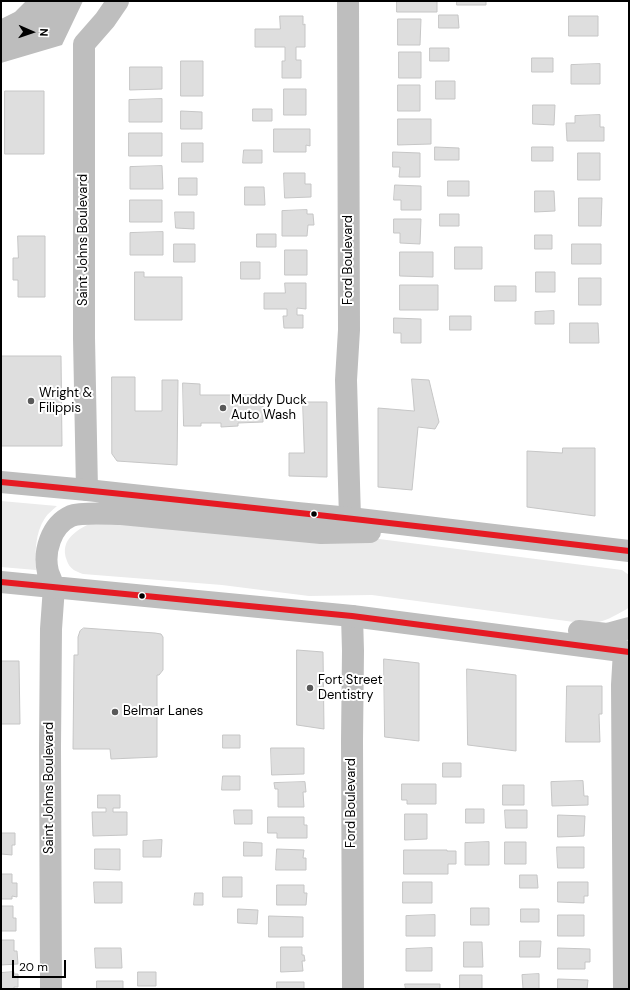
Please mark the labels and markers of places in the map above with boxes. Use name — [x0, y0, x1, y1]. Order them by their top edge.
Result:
place label: Wright & Filippis — [39, 386, 92, 417]
place label: Muddy Duck Auto Wash — [231, 393, 307, 424]
marker: Wright & Filippis — [26, 396, 36, 406]
marker: Muddy Duck Auto Wash — [218, 403, 228, 413]
unlabelled marker — [309, 509, 319, 519]
unlabelled marker — [137, 591, 147, 601]
place label: Fort Street Dentistry — [318, 673, 383, 704]
marker: Fort Street Dentistry — [305, 683, 315, 693]
place label: Belmar Lanes — [123, 704, 203, 720]
marker: Belmar Lanes — [110, 707, 120, 717]

